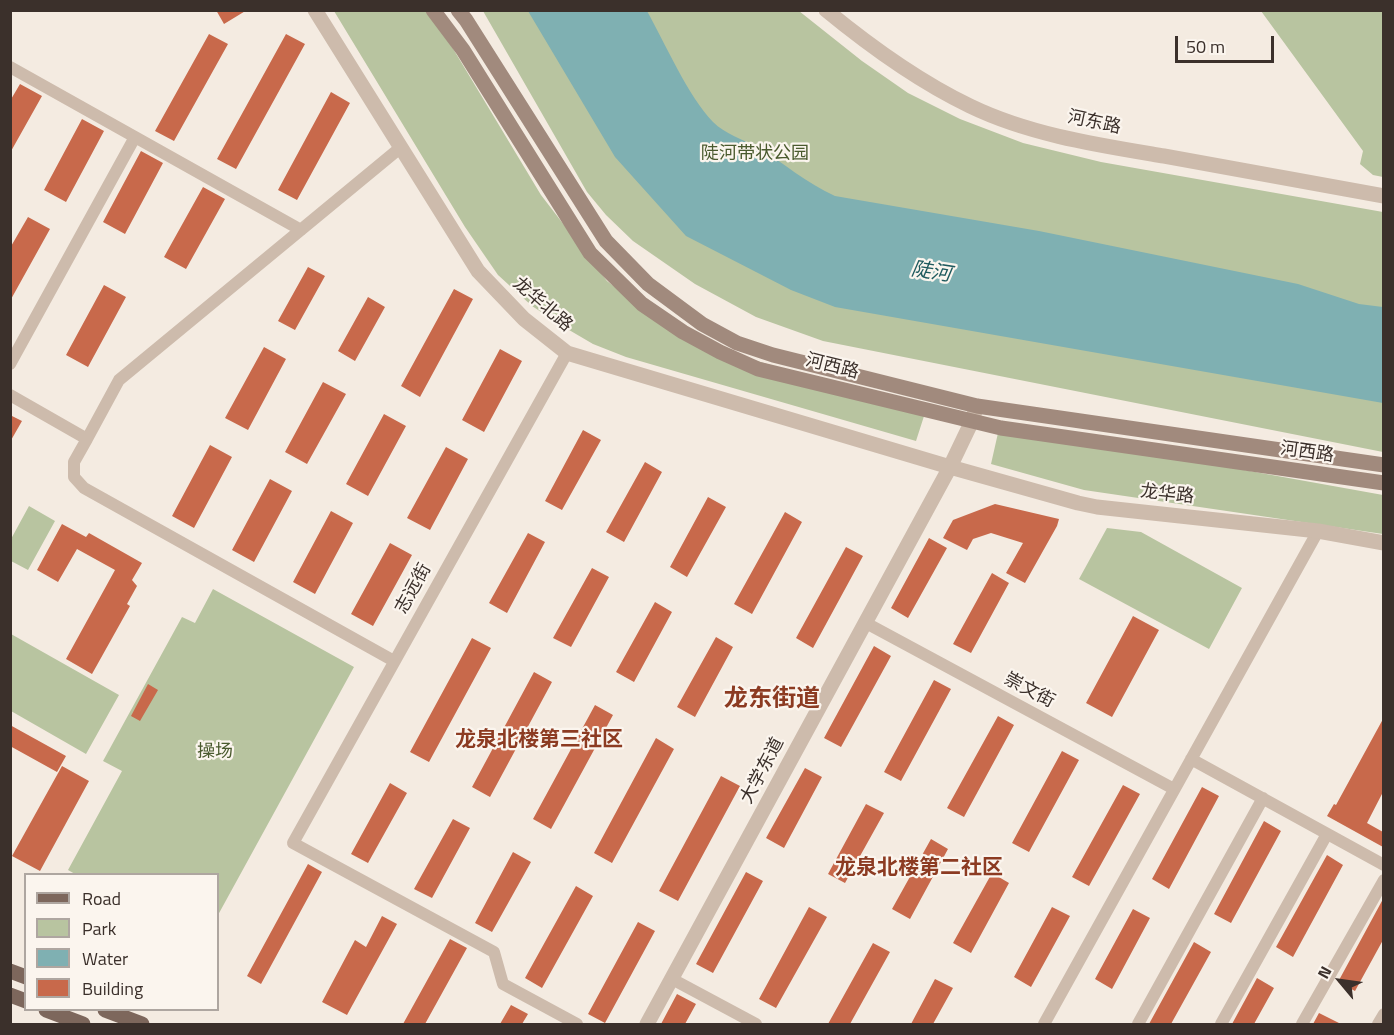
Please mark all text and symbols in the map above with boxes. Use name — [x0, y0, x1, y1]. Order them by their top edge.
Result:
scale bar — [1178, 24, 1277, 62]
text: 50 m — [1186, 33, 1225, 60]
street label: 河东路 — [1065, 107, 1123, 139]
park label: 陡河带状公园 — [701, 144, 809, 166]
water label: 陡河 — [909, 258, 953, 288]
street label: 龙华北路 — [508, 273, 576, 337]
street label: 河西路 — [803, 350, 861, 384]
street label: 河西路 — [1279, 439, 1335, 467]
street label: 龙华路 — [1139, 481, 1195, 509]
street label: 志远街 — [391, 560, 437, 618]
street label: 崇文街 — [1000, 669, 1058, 713]
district label: 龙东街道 — [724, 686, 820, 714]
district label: 龙泉北楼第三社区 — [455, 728, 623, 754]
street label: 大学东道 — [737, 734, 789, 808]
park label: 操场 — [197, 742, 233, 764]
district label: 龙泉北楼第二社区 — [835, 856, 1003, 882]
legend — [24, 873, 219, 1011]
text: Road — [82, 885, 121, 912]
text: Park — [82, 915, 116, 942]
text: Water — [82, 945, 128, 972]
north arrow — [1310, 951, 1370, 1011]
text: N — [1311, 962, 1337, 983]
text: Building — [82, 975, 143, 1002]

